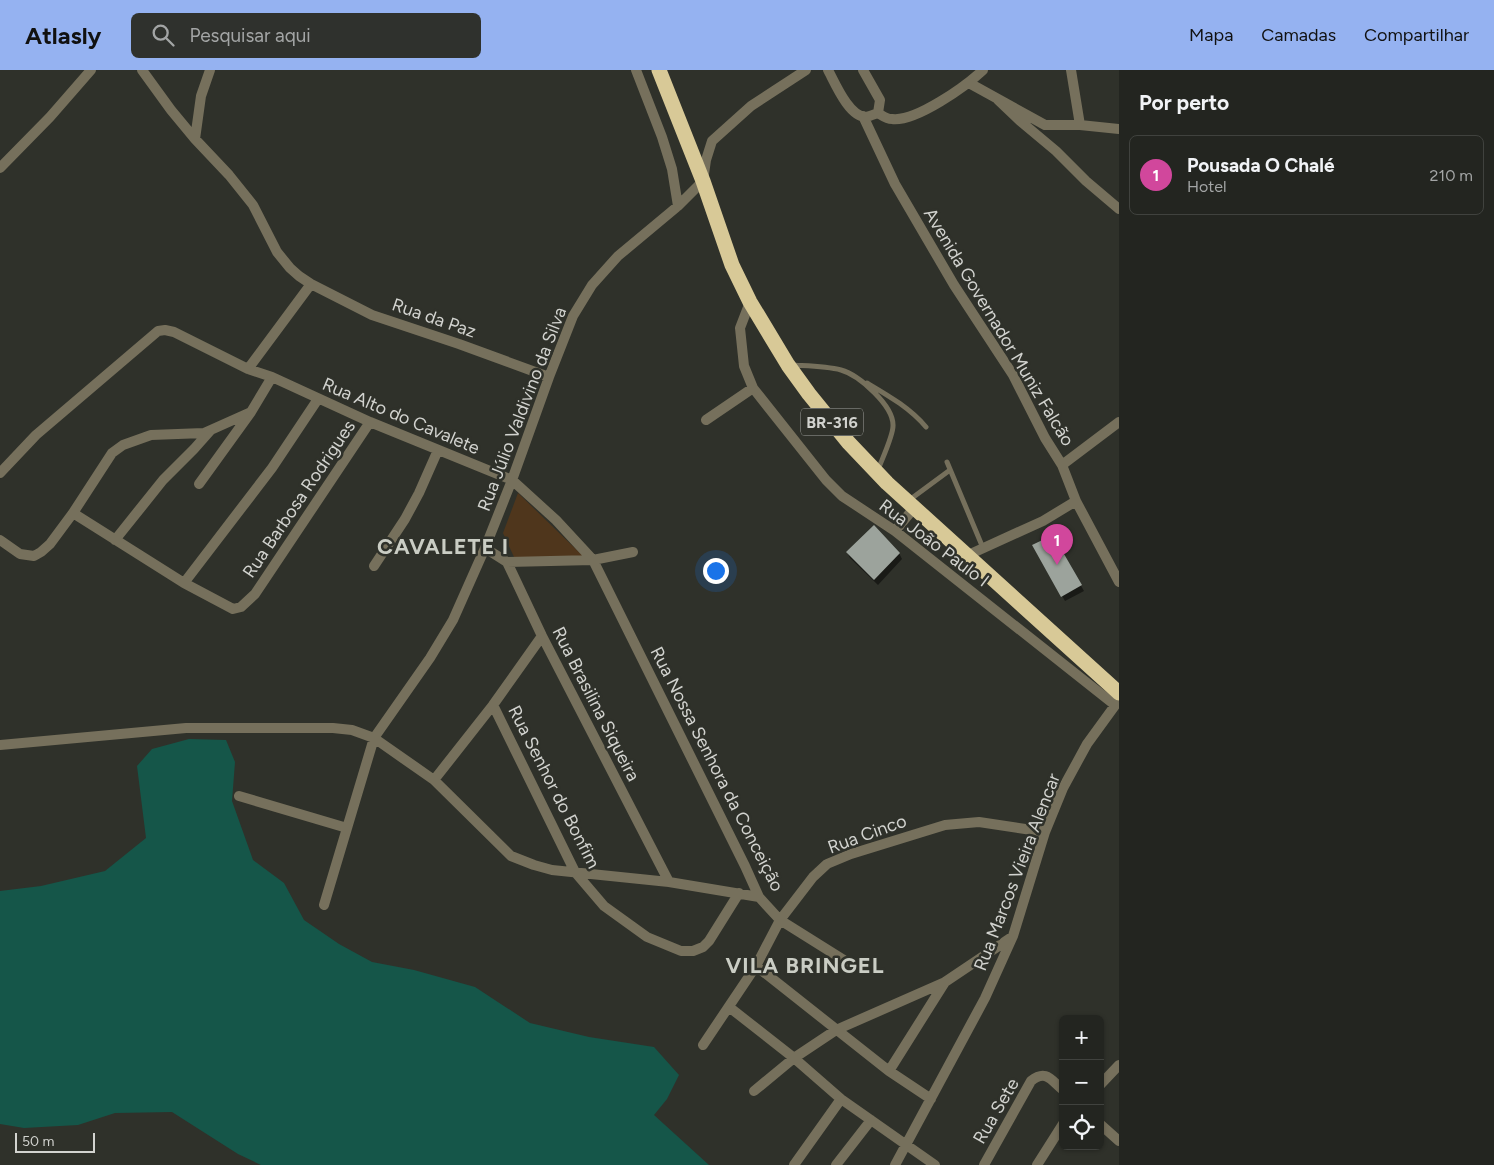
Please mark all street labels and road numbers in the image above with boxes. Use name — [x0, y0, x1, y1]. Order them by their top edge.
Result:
street label: Avenida Governador Muniz Falcão — [919, 204, 1079, 450]
street label: Rua da Paz — [389, 293, 479, 343]
street label: Rua Júlio Valdivino da Silva — [473, 304, 571, 514]
street label: Rua Alto do Cavalete — [319, 373, 483, 459]
road number: BR-316 — [801, 408, 863, 436]
street label: Rua Barbosa Rodrigues — [238, 416, 360, 582]
street label: Rua João Paulo I — [875, 495, 993, 591]
street label: Rua Brasilina Siqueira — [547, 623, 645, 785]
street label: Rua Nossa Senhora da Conceição — [646, 643, 788, 895]
street label: Rua Senhor do Bonfim — [503, 702, 605, 872]
street label: Rua Marcos Vieira Alencar — [969, 770, 1065, 974]
street label: Rua Cinco — [825, 810, 909, 858]
street label: Rua Sete — [968, 1074, 1024, 1148]

